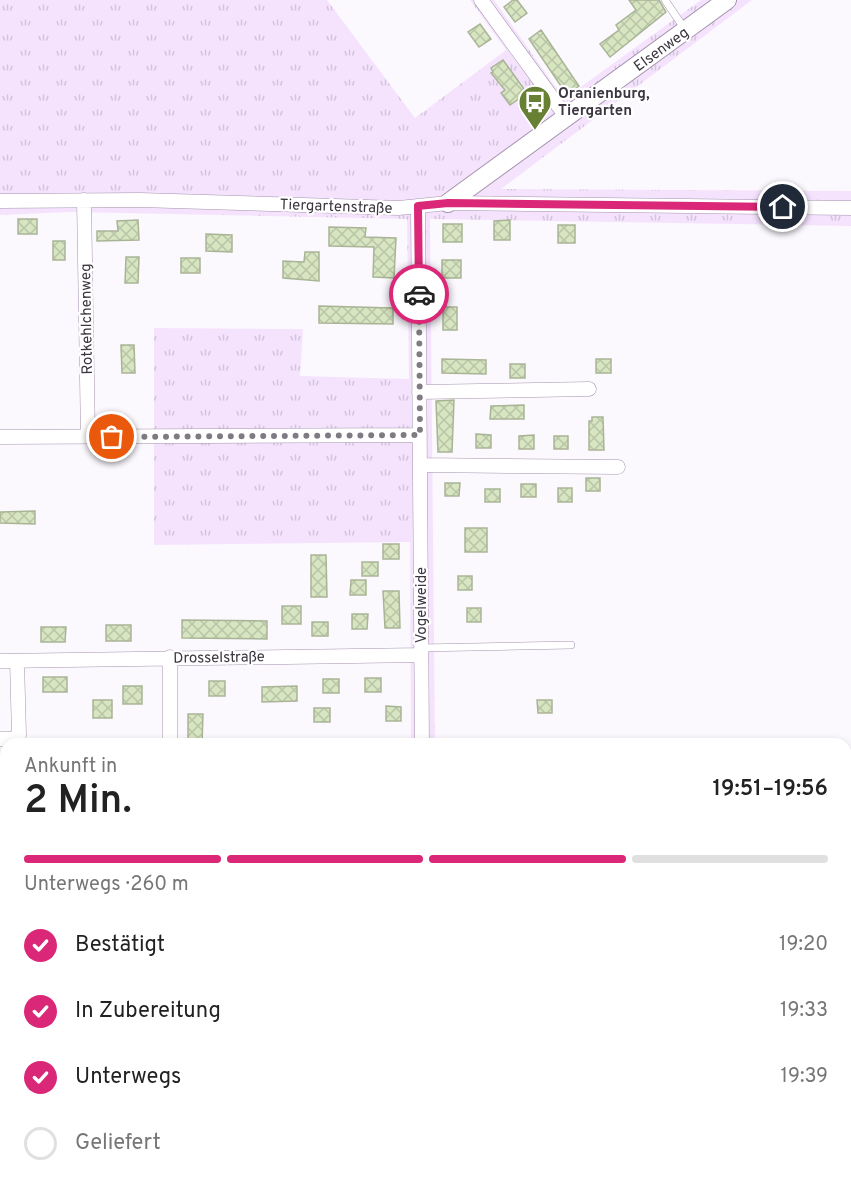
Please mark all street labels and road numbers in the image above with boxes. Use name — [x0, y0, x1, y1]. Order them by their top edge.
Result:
street label: Elsenweg — [631, 24, 693, 77]
street label: Tiergartenstraße — [279, 196, 393, 219]
street label: Rotkehlchenweg — [77, 263, 98, 375]
street label: Vogelweide — [413, 567, 432, 643]
street label: Drosselstraße — [173, 648, 265, 669]

